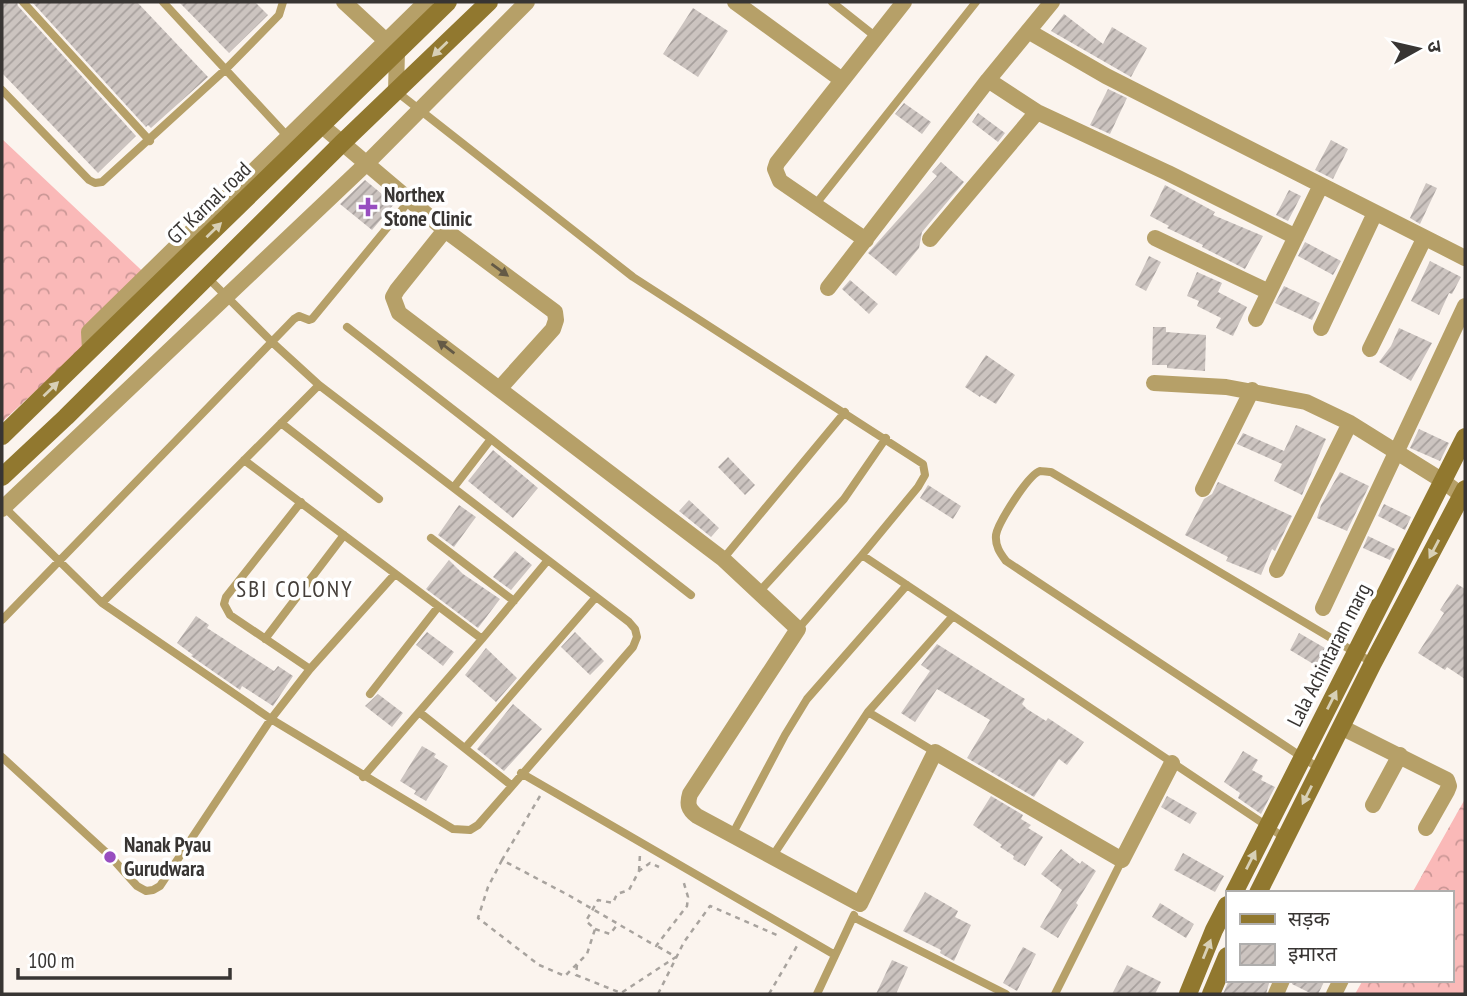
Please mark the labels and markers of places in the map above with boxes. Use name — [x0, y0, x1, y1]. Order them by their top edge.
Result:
place label: Northex Stone Clinic — [384, 181, 473, 232]
marker: Northex Stone Clinic — [358, 197, 378, 217]
place label: Nanak Pyau Gurudwara — [124, 831, 211, 882]
marker: Nanak Pyau Gurudwara — [102, 849, 118, 865]

